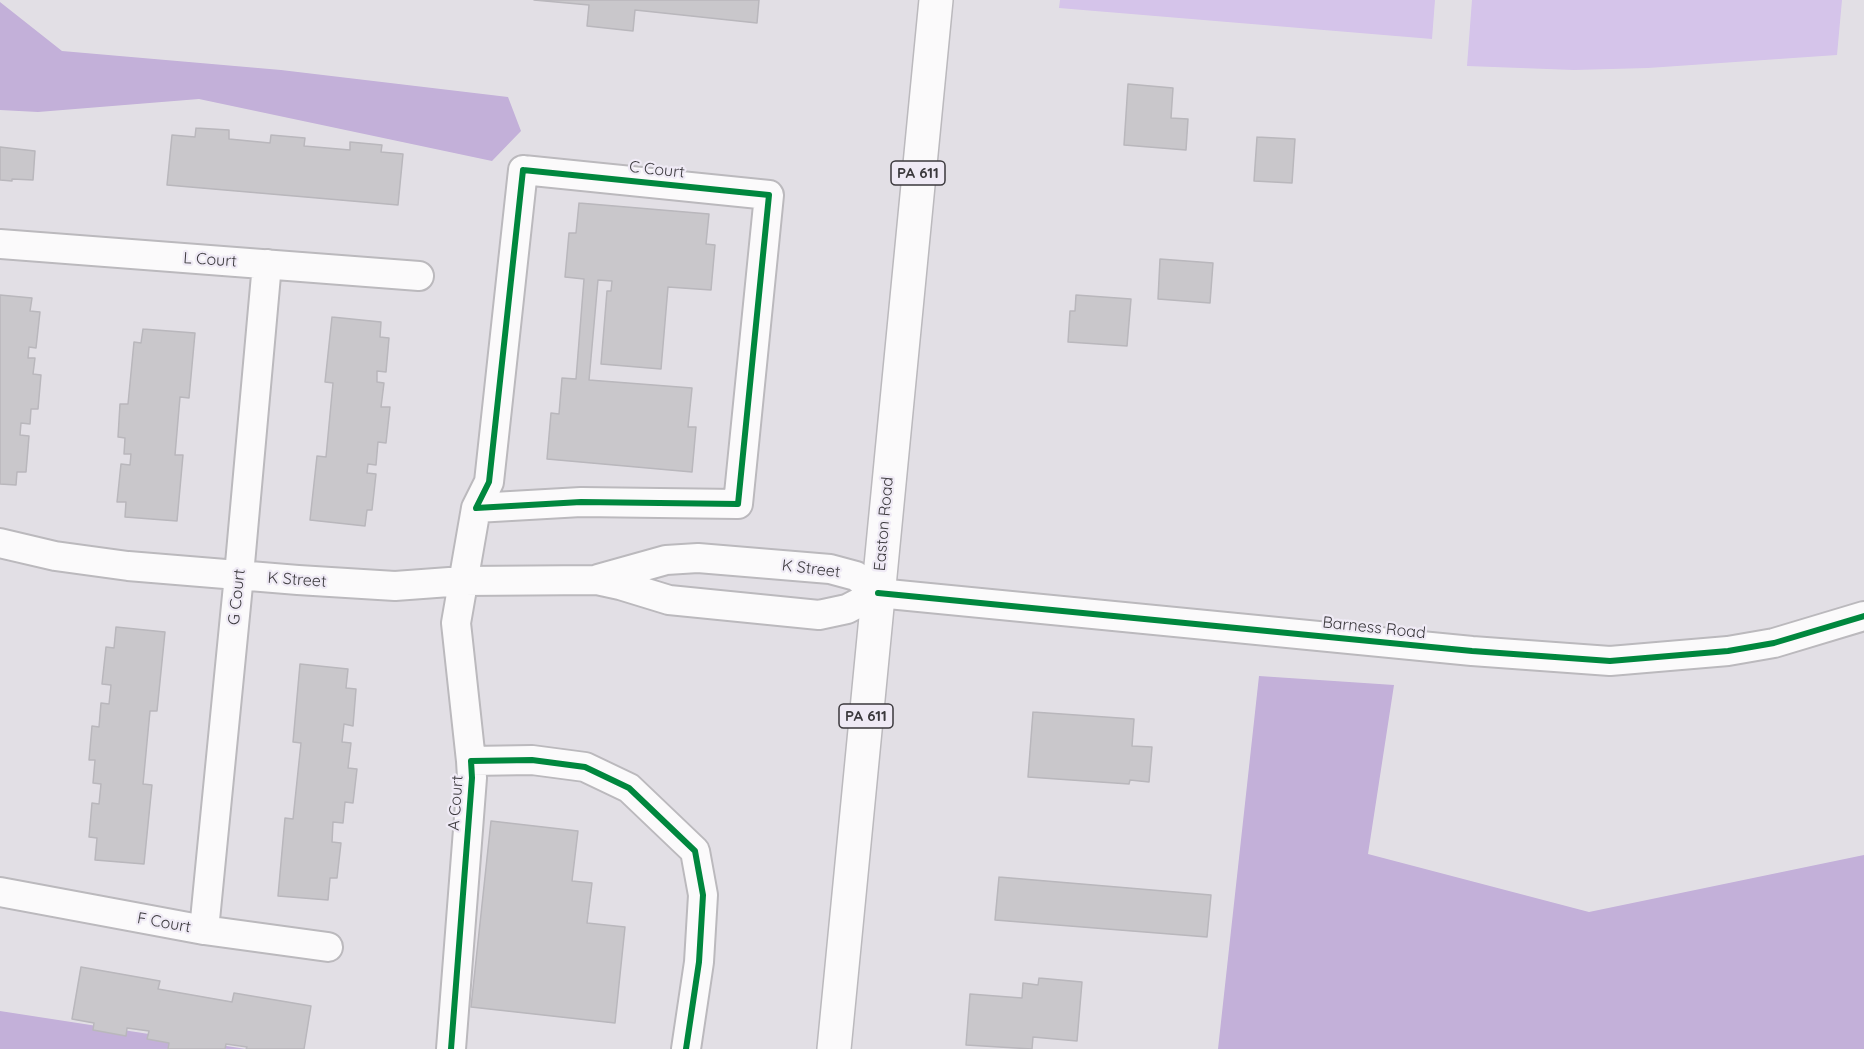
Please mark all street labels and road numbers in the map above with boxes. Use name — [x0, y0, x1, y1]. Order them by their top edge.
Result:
street label: C Court — [628, 158, 686, 182]
road number: PA 611 — [891, 161, 945, 185]
street label: L Court — [183, 249, 237, 271]
street label: Easton Road — [870, 476, 898, 572]
street label: K Street — [781, 556, 841, 582]
street label: G Court — [225, 568, 249, 626]
street label: K Street — [267, 568, 327, 592]
street label: Barness Road — [1321, 613, 1427, 643]
road number: PA 611 — [839, 704, 893, 728]
street label: A Court — [444, 775, 468, 831]
street label: F Court — [136, 909, 192, 937]

